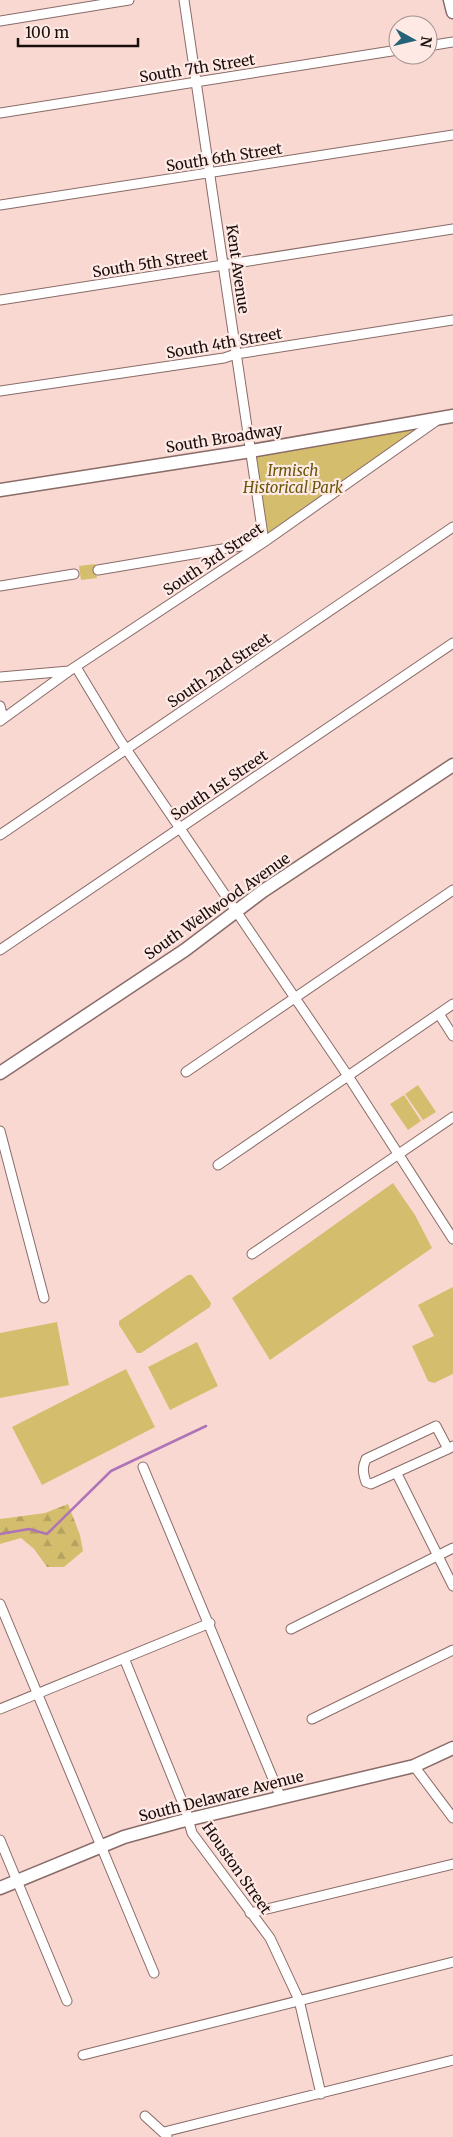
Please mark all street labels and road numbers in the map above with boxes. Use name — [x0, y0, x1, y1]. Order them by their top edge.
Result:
street label: South 7th Street — [138, 49, 256, 87]
street label: South 6th Street — [165, 138, 284, 176]
street label: Kent Avenue — [222, 223, 254, 315]
street label: South 5th Street — [91, 244, 209, 282]
street label: South 4th Street — [165, 323, 284, 363]
street label: South Broadway — [164, 419, 284, 457]
street label: South 3rd Street — [159, 519, 267, 599]
street label: South 2nd Street — [164, 628, 274, 712]
street label: South 1st Street — [167, 746, 271, 824]
street label: South Wellwood Avenue — [140, 848, 294, 964]
street label: South Delaware Avenue — [137, 1766, 306, 1826]
street label: Houston Street — [198, 1818, 276, 1918]

